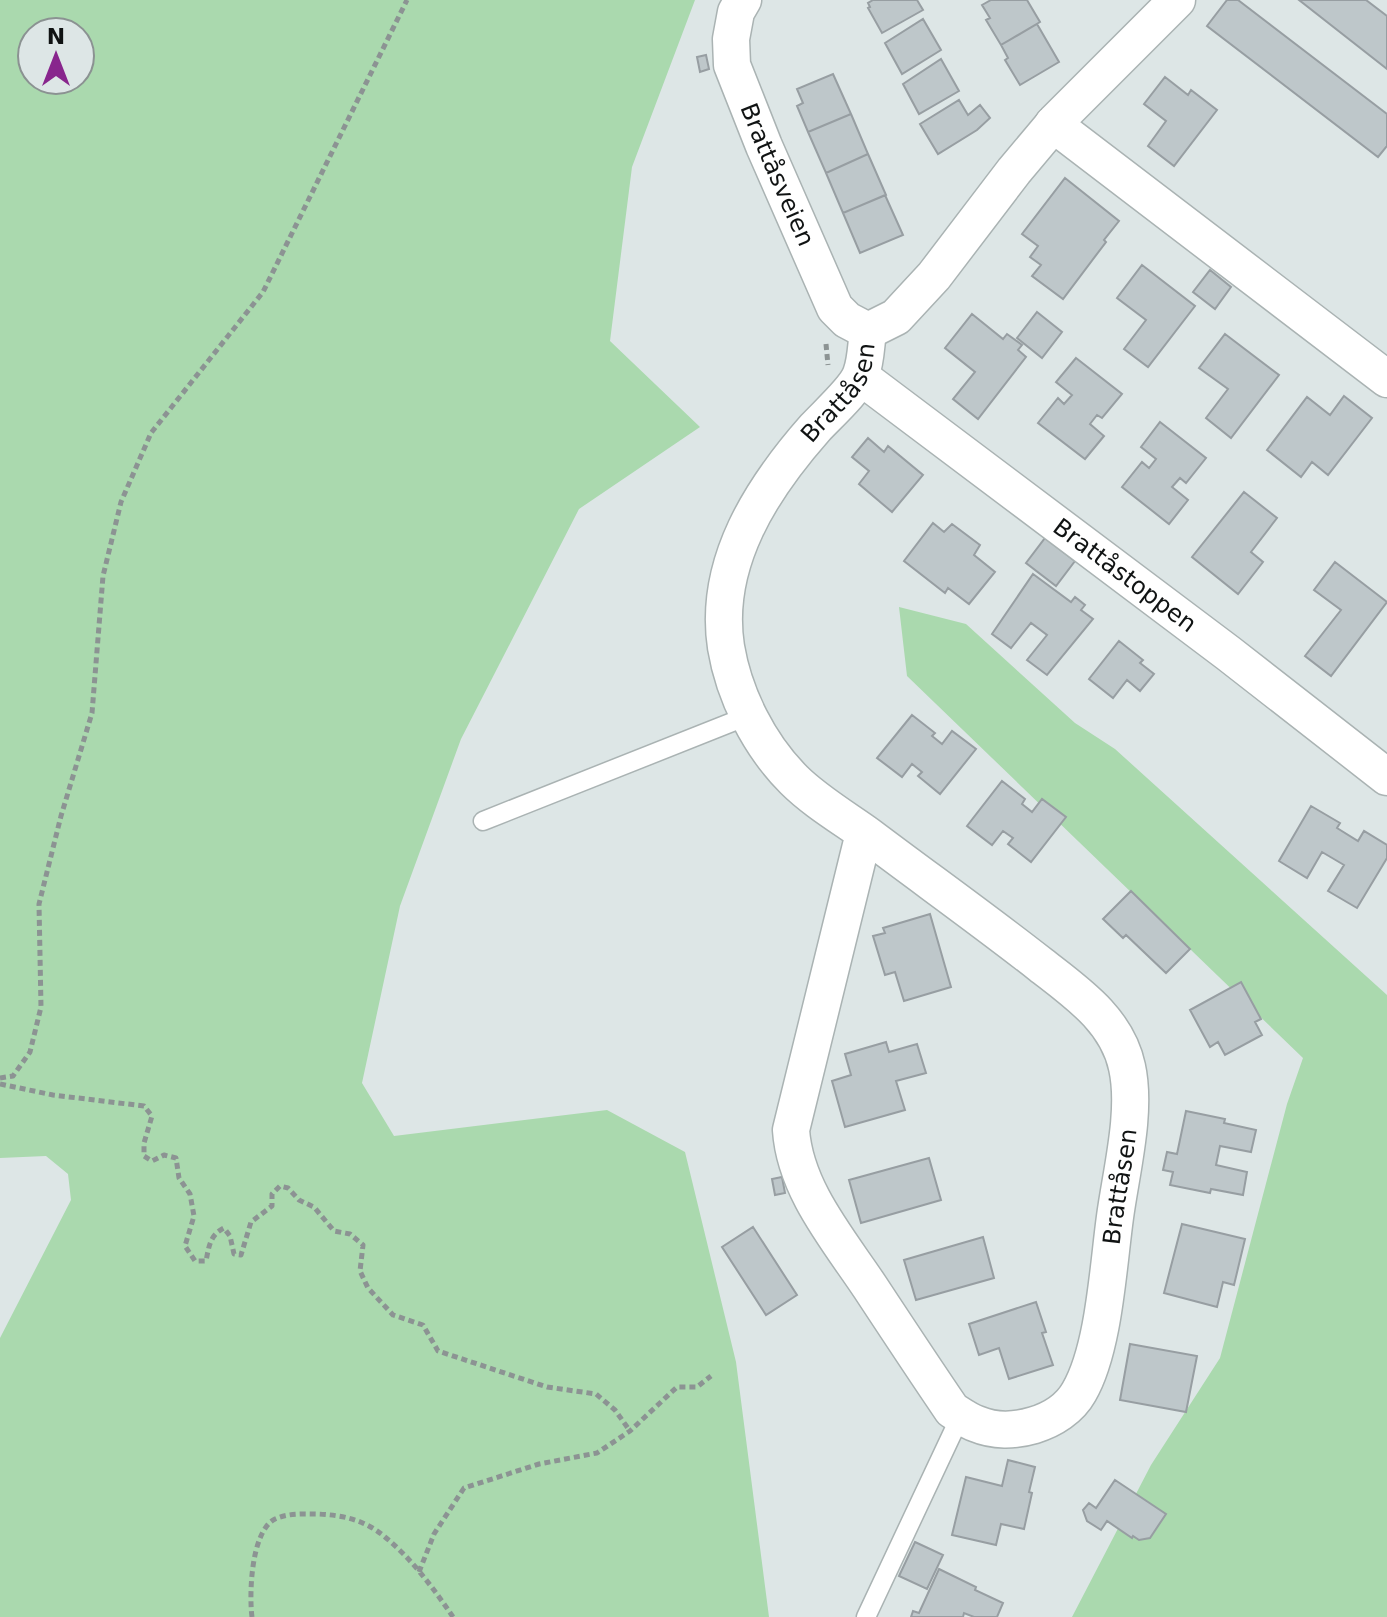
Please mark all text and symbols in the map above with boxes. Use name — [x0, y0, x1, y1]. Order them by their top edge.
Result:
north arrow — [16, 16, 96, 96]
text: N — [47, 24, 65, 49]
street label: Brattåsveien — [735, 99, 820, 250]
street label: Brattåsen — [795, 342, 881, 448]
street label: Brattåstoppen — [1048, 513, 1202, 638]
street label: Brattåsen — [1098, 1127, 1143, 1246]

